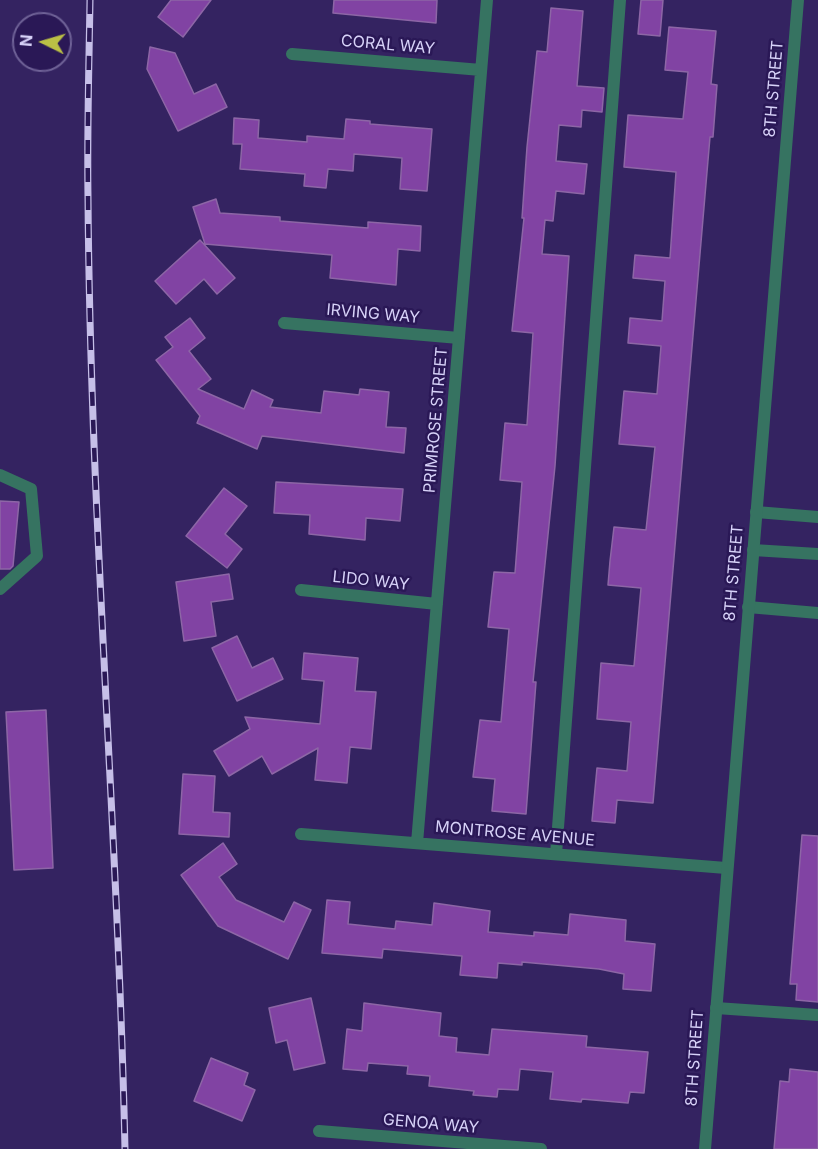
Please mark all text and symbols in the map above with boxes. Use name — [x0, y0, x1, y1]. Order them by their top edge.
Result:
north arrow — [12, 12, 72, 72]
street label: CORAL WAY — [340, 31, 436, 59]
text: N — [16, 34, 37, 48]
street label: 8TH STREET — [760, 40, 788, 138]
street label: IRVING WAY — [325, 300, 421, 328]
street label: PRIMROSE STREET — [420, 346, 452, 494]
street label: 8TH STREET — [720, 524, 748, 622]
street label: LIDO WAY — [332, 567, 410, 595]
street label: MONTROSE AVENUE — [434, 817, 596, 851]
street label: 8TH STREET — [682, 1009, 708, 1107]
street label: GENOA WAY — [382, 1110, 480, 1138]

